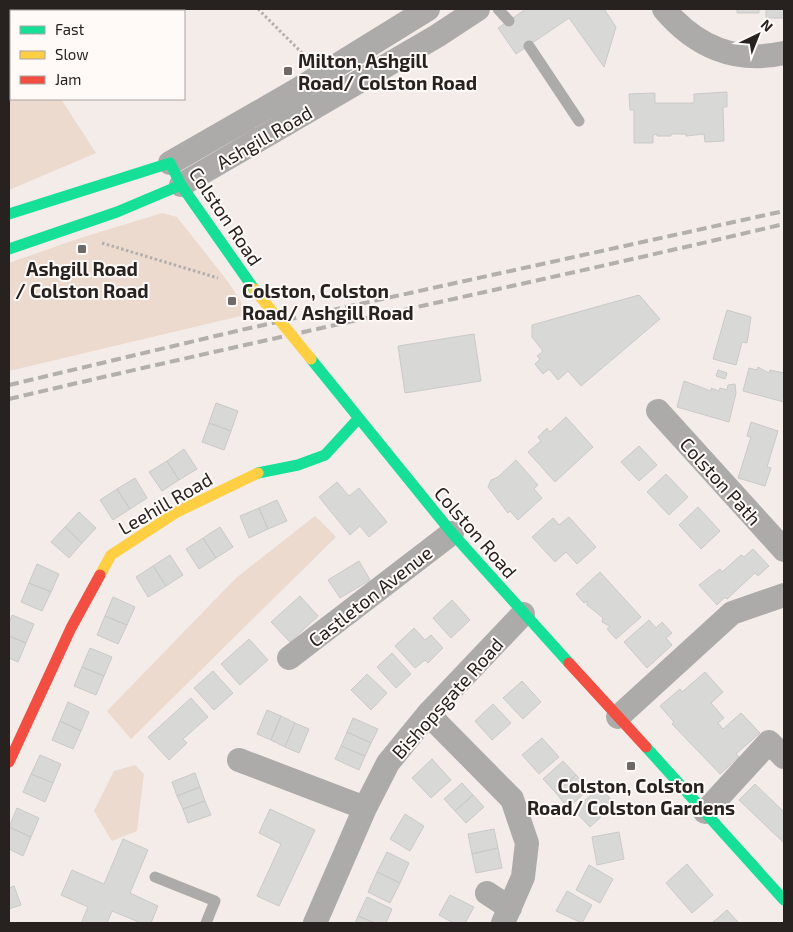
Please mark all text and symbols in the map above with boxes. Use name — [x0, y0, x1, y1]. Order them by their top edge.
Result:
legend — [10, 10, 185, 100]
north arrow — [733, 10, 783, 60]
text: N — [758, 15, 777, 35]
text: Fast — [55, 20, 85, 38]
text: Slow — [55, 45, 89, 63]
place label: Milton, Ashgill Road/ Colston Road — [298, 49, 477, 94]
marker: Milton, Ashgill Road/ Colston Road — [282, 65, 294, 77]
text: Jam — [55, 70, 81, 88]
street label: Ashgill Road — [212, 100, 316, 174]
street label: Colston Road — [185, 162, 267, 270]
marker: Ashgill Road / Colston Road — [76, 243, 88, 255]
place label: Ashgill Road / Colston Road — [15, 257, 149, 302]
place label: Colston, Colston Road/ Ashgill Road — [242, 279, 414, 324]
marker: Colston, Colston Road/ Ashgill Road — [226, 295, 238, 307]
street label: Colston Path — [676, 432, 766, 530]
street label: Leehill Road — [114, 467, 216, 539]
street label: Colston Road — [430, 481, 522, 583]
street label: Castleton Avenue — [304, 541, 436, 651]
street label: Bishopsgate Road — [387, 633, 507, 763]
marker: Colston, Colston Road/ Colston Gardens — [625, 760, 637, 772]
place label: Colston, Colston Road/ Colston Gardens — [527, 774, 735, 819]

